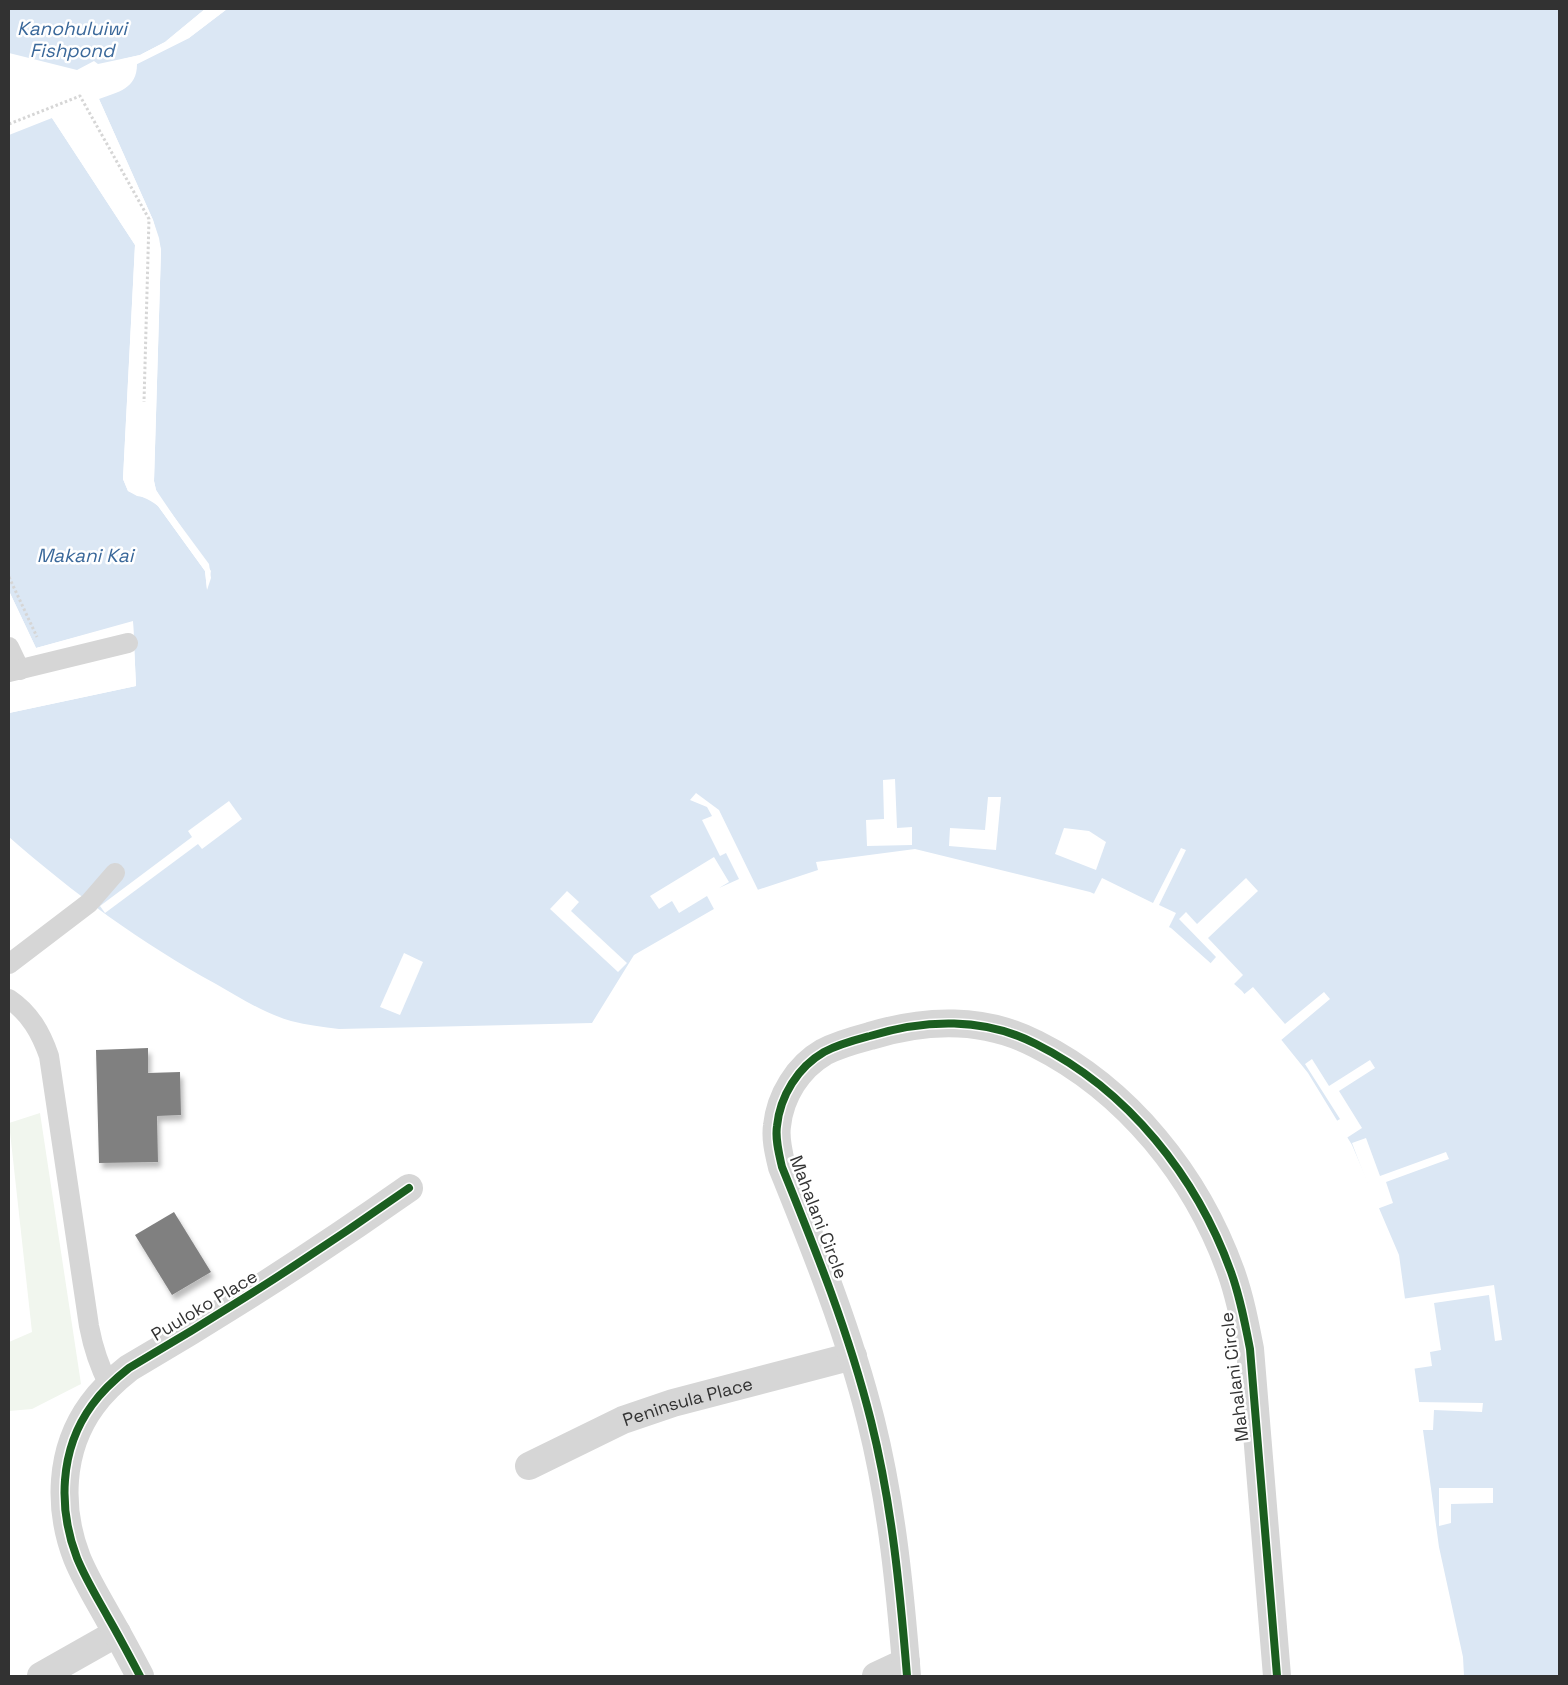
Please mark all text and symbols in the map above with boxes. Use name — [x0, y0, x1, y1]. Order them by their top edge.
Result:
water label: Kanohuluiwi Fishpond — [17, 16, 129, 63]
water label: Makani Kai — [37, 543, 136, 568]
street label: Mahalani Circle — [785, 1152, 853, 1282]
street label: Puuloko Place — [147, 1264, 261, 1346]
street label: Mahalani Circle — [1215, 1311, 1253, 1443]
street label: Peninsula Place — [619, 1371, 755, 1431]

